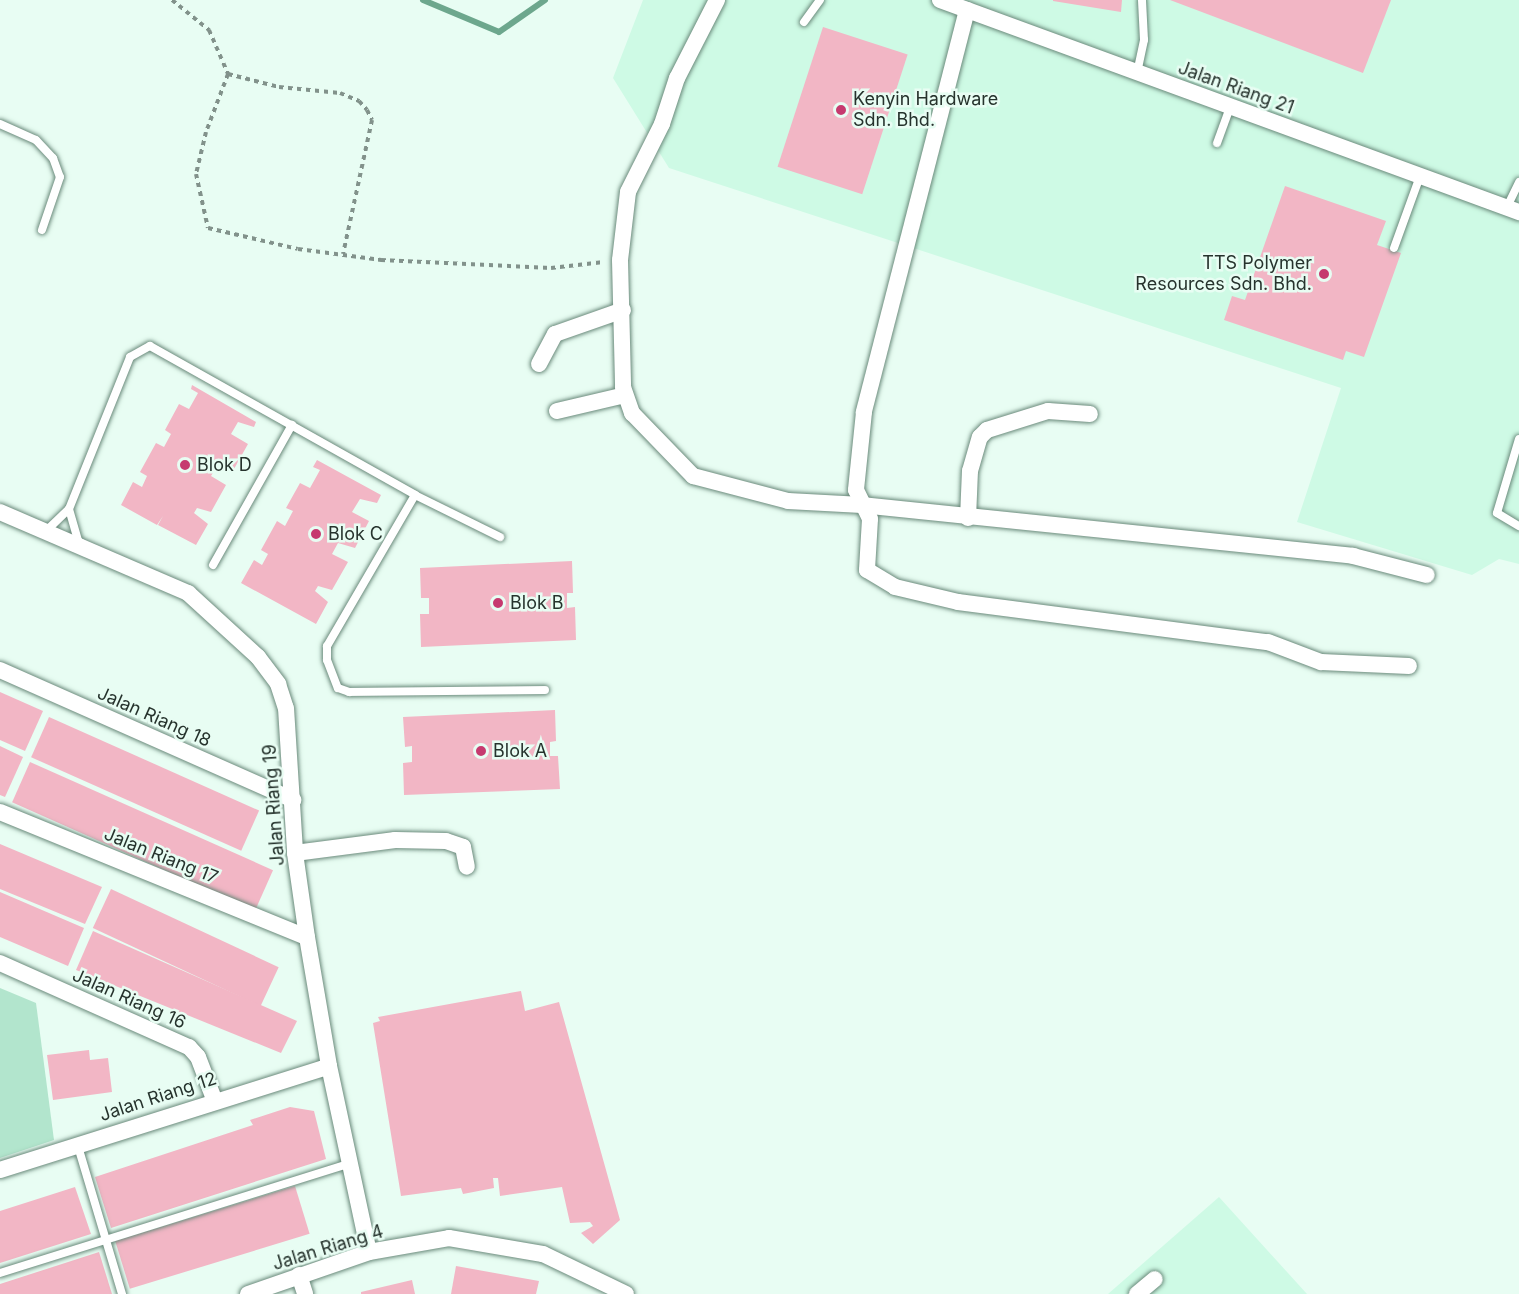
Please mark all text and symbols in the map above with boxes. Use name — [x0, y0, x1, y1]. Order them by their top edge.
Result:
street label: Jalan Riang 21 — [1175, 57, 1297, 119]
place label: Kenyin Hardware Sdn. Bhd. — [853, 89, 998, 132]
marker: Kenyin Hardware Sdn. Bhd. — [834, 103, 848, 117]
place label: TTS Polymer Resources Sdn. Bhd. — [1135, 253, 1312, 296]
marker: TTS Polymer Resources Sdn. Bhd. — [1317, 267, 1331, 281]
place label: Blok D — [197, 454, 252, 476]
marker: Blok D — [178, 458, 192, 472]
place label: Blok C — [328, 523, 383, 545]
marker: Blok C — [309, 527, 323, 541]
place label: Blok B — [510, 592, 564, 614]
marker: Blok B — [491, 596, 505, 610]
street label: Jalan Riang 18 — [94, 682, 214, 752]
place label: Blok A — [493, 740, 547, 762]
street label: Jalan Riang 19 — [259, 743, 289, 867]
marker: Blok A — [474, 744, 488, 758]
street label: Jalan Riang 17 — [101, 823, 221, 889]
street label: Jalan Riang 16 — [69, 964, 189, 1034]
street label: Jalan Riang 12 — [97, 1068, 219, 1126]
street label: Jalan Riang 4 — [270, 1221, 386, 1275]

